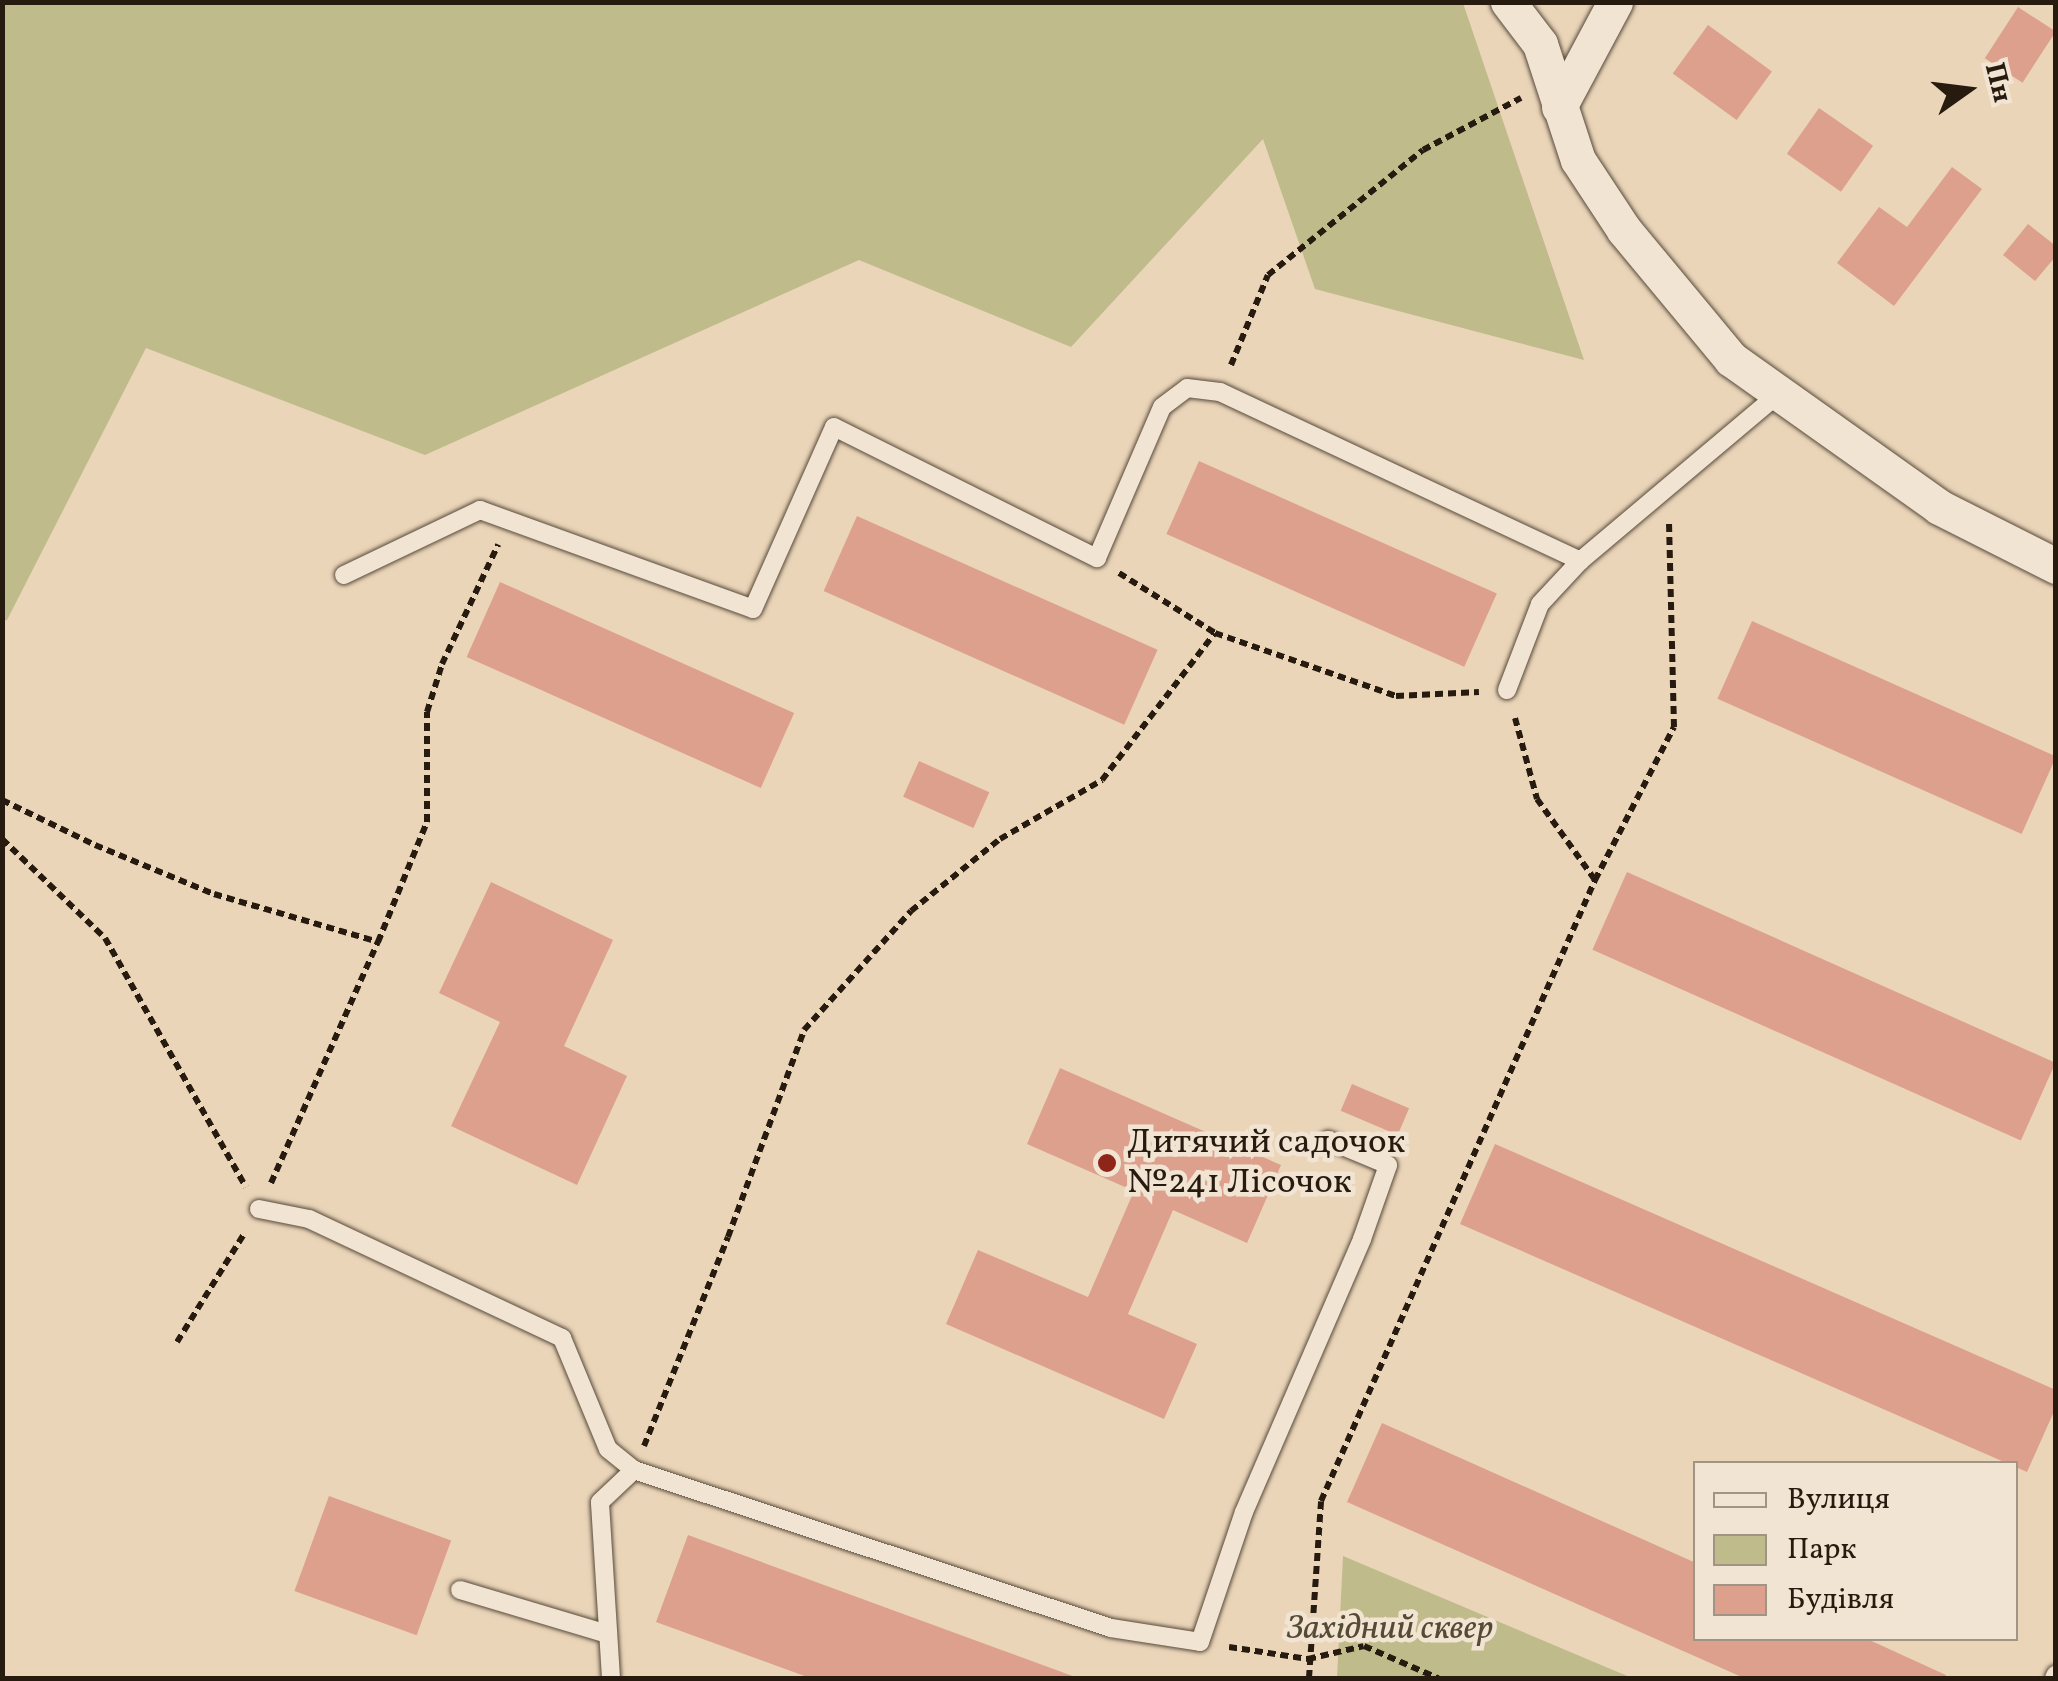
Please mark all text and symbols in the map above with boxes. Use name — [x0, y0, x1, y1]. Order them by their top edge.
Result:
north arrow — [1918, 40, 2018, 140]
text: Пн — [1974, 59, 2021, 107]
place label: Дитячий садочок №241 Лісочок — [1127, 1122, 1405, 1204]
marker: Дитячий садочок №241 Лісочок — [1096, 1152, 1118, 1174]
legend — [1693, 1461, 2018, 1641]
text: Вулиця — [1787, 1479, 1890, 1521]
text: Парк — [1787, 1529, 1856, 1571]
text: Будівля — [1787, 1579, 1894, 1621]
park label: Західний сквер — [1287, 1608, 1493, 1650]

